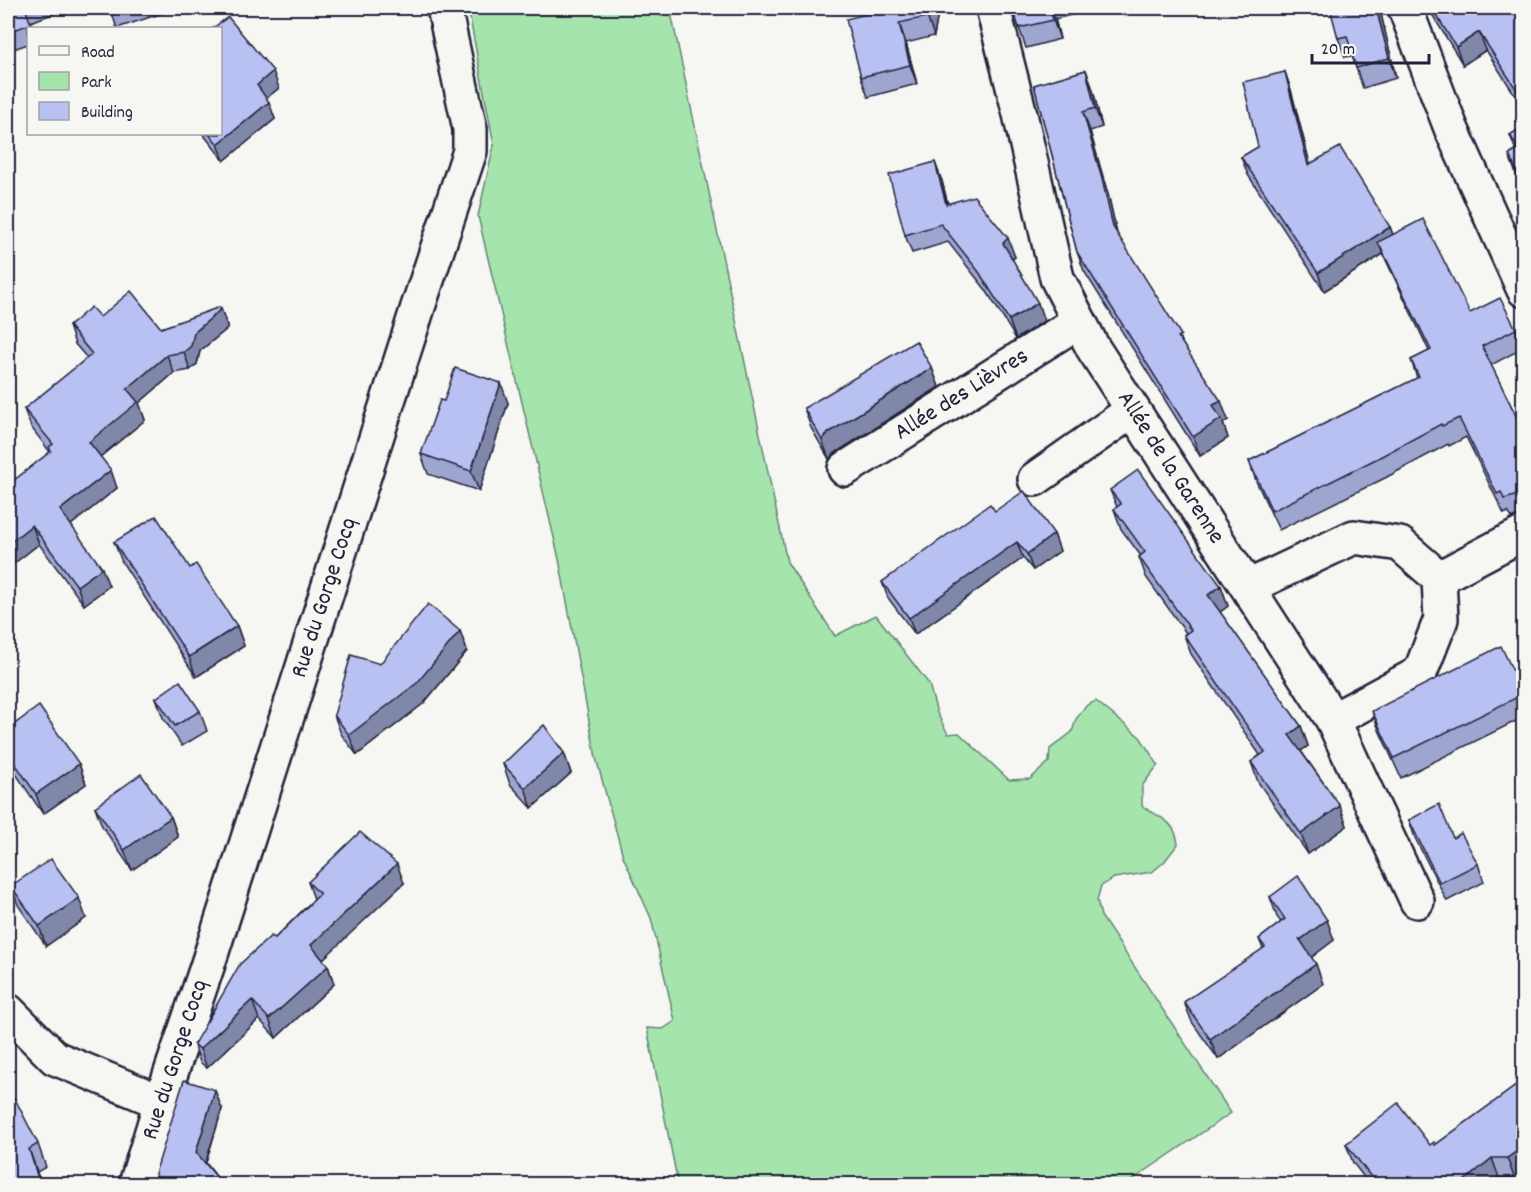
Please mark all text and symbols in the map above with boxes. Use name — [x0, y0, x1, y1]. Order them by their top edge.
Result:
legend — [27, 27, 222, 135]
scale bar — [1312, 27, 1429, 65]
text: 20 m — [1321, 38, 1355, 63]
text: Road — [81, 41, 115, 66]
text: Park — [81, 71, 112, 96]
text: Building — [81, 101, 133, 126]
street label: Allée des Lièvres — [888, 340, 1036, 450]
street label: Allée de la Garenne — [1108, 385, 1232, 551]
street label: Rue du Gorge Cocq — [283, 514, 367, 682]
street label: Rue du Gorge Cocq — [134, 976, 218, 1144]

